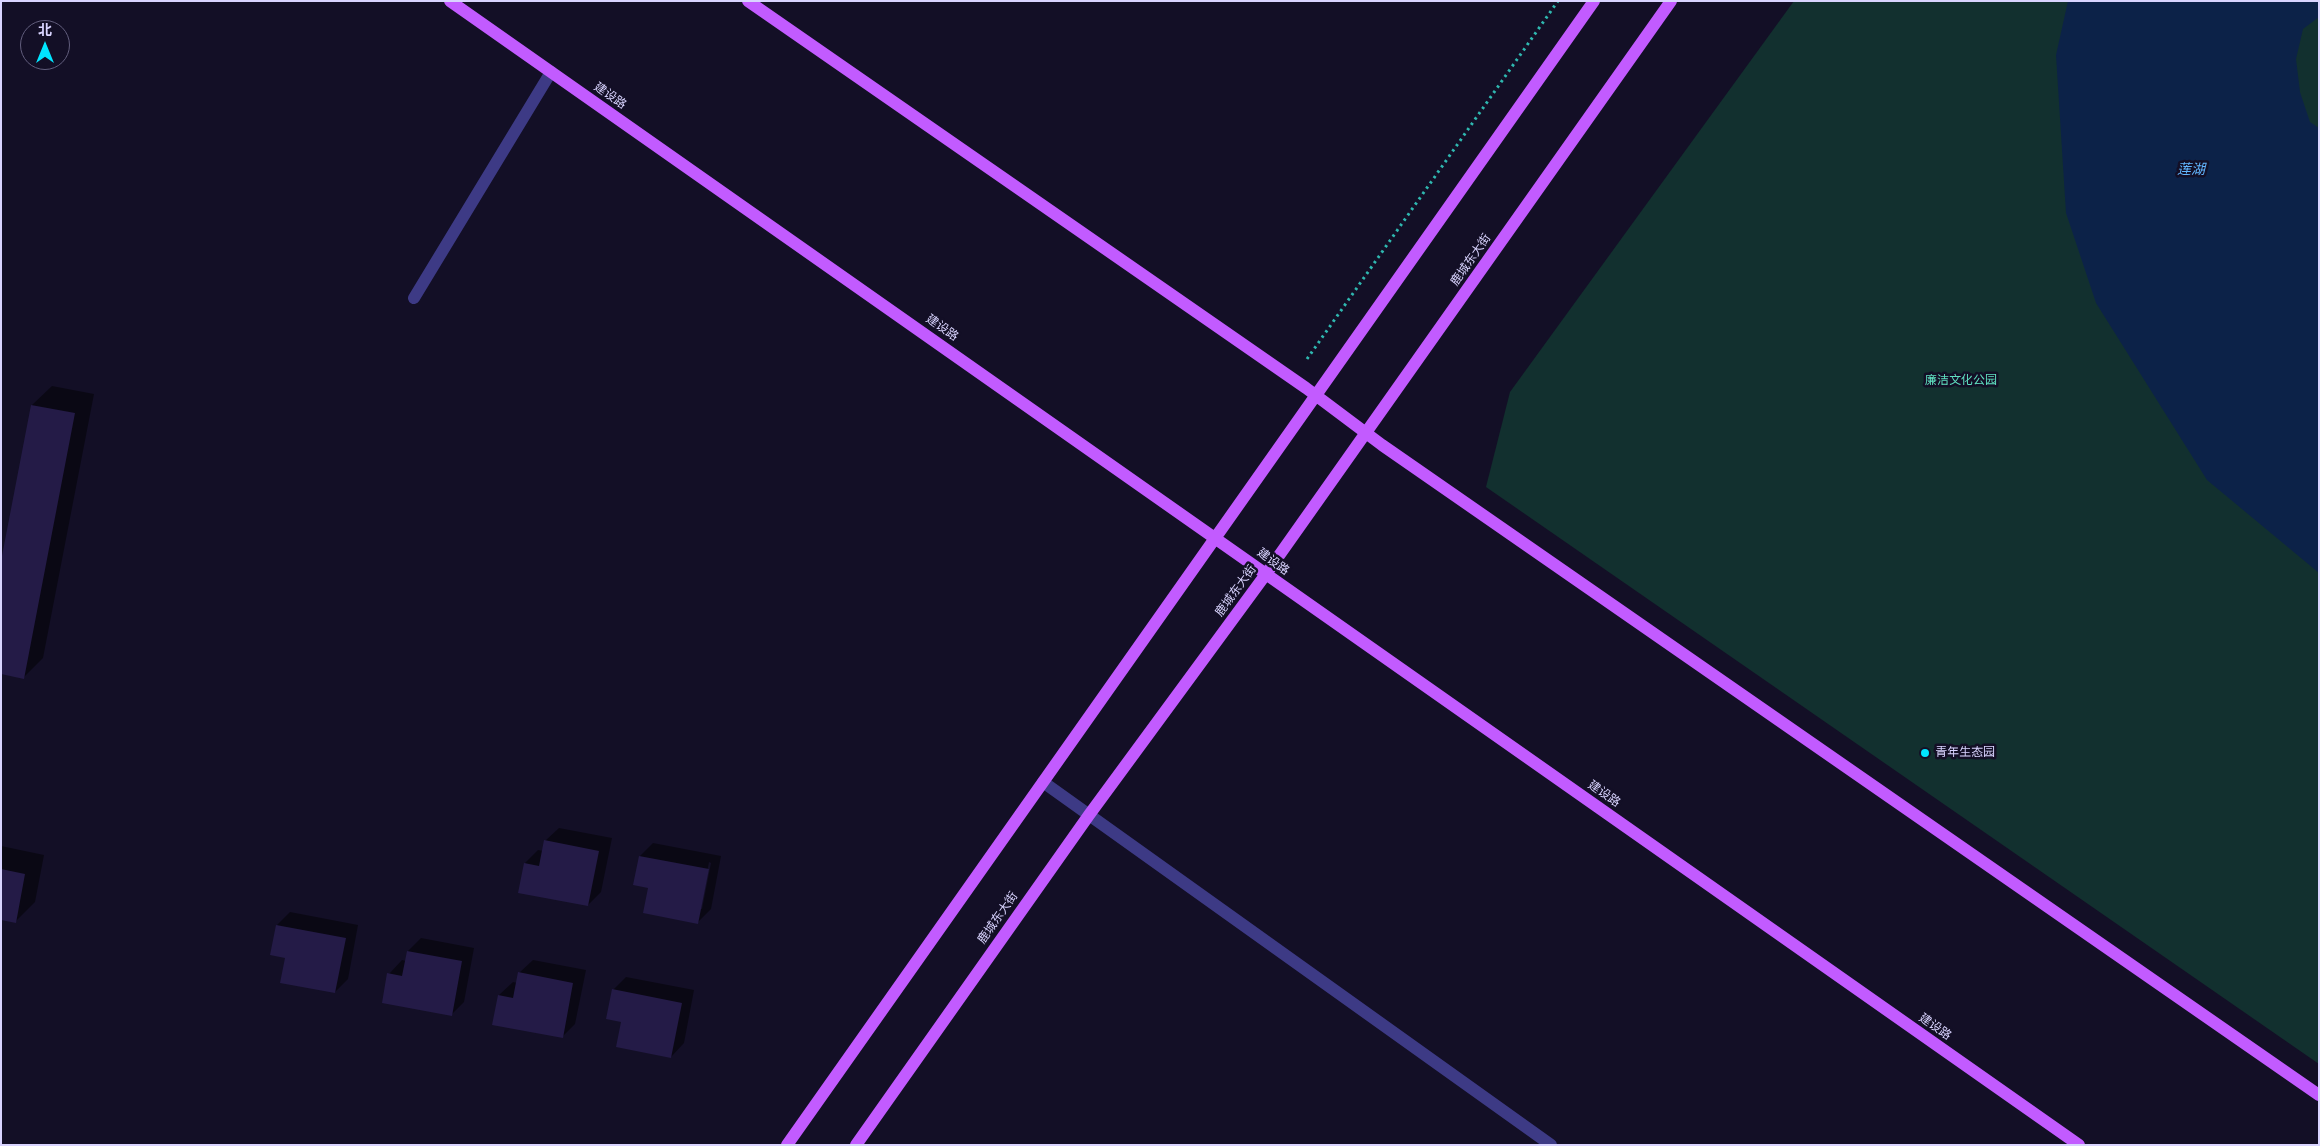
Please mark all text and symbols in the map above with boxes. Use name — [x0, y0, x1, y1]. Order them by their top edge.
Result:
north arrow — [20, 20, 70, 70]
text: 北 — [38, 22, 52, 39]
street label: 建设路 — [591, 80, 629, 112]
water label: 莲湖 — [2177, 162, 2205, 178]
street label: 鹿城东大街 — [1448, 231, 1494, 289]
street label: 建设路 — [923, 312, 961, 344]
park label: 廉洁文化公园 — [1925, 374, 1997, 388]
street label: 建设路 — [1254, 546, 1292, 578]
street label: 鹿城东大街 — [1213, 562, 1259, 620]
place label: 青年生态园 — [1935, 746, 1995, 760]
marker: 青年生态园 — [1919, 747, 1931, 759]
street label: 建设路 — [1585, 778, 1623, 810]
street label: 鹿城东大街 — [975, 889, 1021, 947]
street label: 建设路 — [1916, 1011, 1954, 1043]

